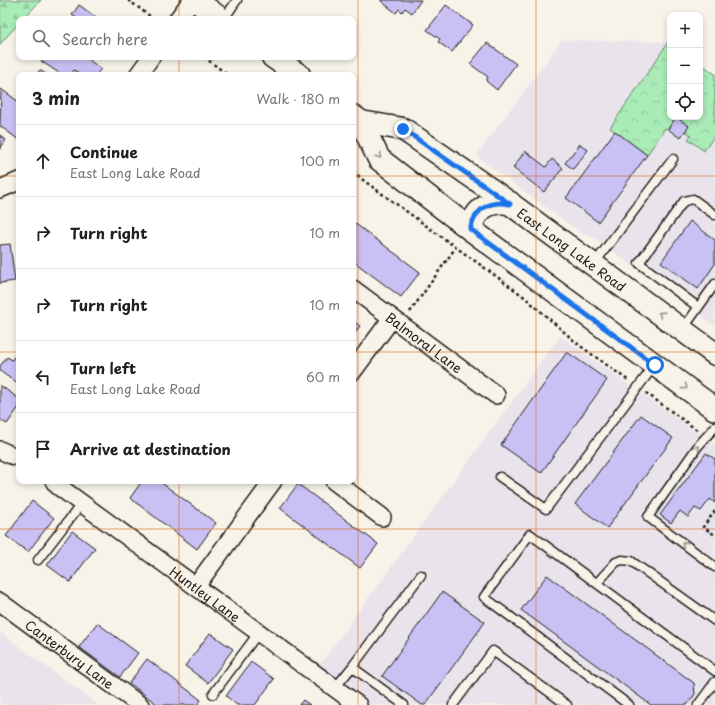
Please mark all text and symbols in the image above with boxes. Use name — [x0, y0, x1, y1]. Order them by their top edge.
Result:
map controls — [667, 12, 703, 120]
button: + — [667, 12, 703, 48]
search box — [16, 16, 356, 60]
icon: search — [30, 27, 52, 49]
text: Search here — [62, 27, 148, 50]
button: − — [667, 48, 703, 84]
button: locate — [667, 84, 703, 120]
text: 3 min — [32, 85, 80, 111]
text: Walk · 180 m — [257, 89, 340, 108]
route end — [394, 120, 412, 138]
text: Continue — [70, 140, 138, 163]
icon: ahead — [32, 150, 54, 172]
text: 100 m — [300, 151, 340, 170]
one-way arrow — [374, 152, 381, 159]
text: East Long Lake Road — [70, 163, 201, 182]
street label: East Long Lake Road — [514, 203, 630, 295]
text: Turn right — [70, 221, 147, 244]
icon: right — [32, 222, 54, 244]
text: 10 m — [310, 223, 340, 242]
text: Turn right — [70, 293, 147, 316]
icon: right — [32, 294, 54, 316]
text: 10 m — [310, 295, 340, 314]
street label: Balmoral Lane — [382, 307, 467, 377]
one-way arrow — [658, 311, 665, 319]
text: Turn left — [70, 356, 136, 379]
route start — [646, 356, 664, 374]
icon: left — [32, 366, 54, 388]
text: 60 m — [306, 367, 340, 386]
text: East Long Lake Road — [70, 379, 201, 398]
one-way arrow — [681, 382, 688, 390]
text: Arrive at destination — [70, 437, 231, 460]
icon: arrive — [32, 438, 54, 460]
one-way arrow — [692, 445, 699, 452]
one-way arrow — [681, 542, 688, 549]
street label: Huntley Lane — [166, 561, 245, 626]
street label: Canterbury Lane — [22, 615, 118, 693]

